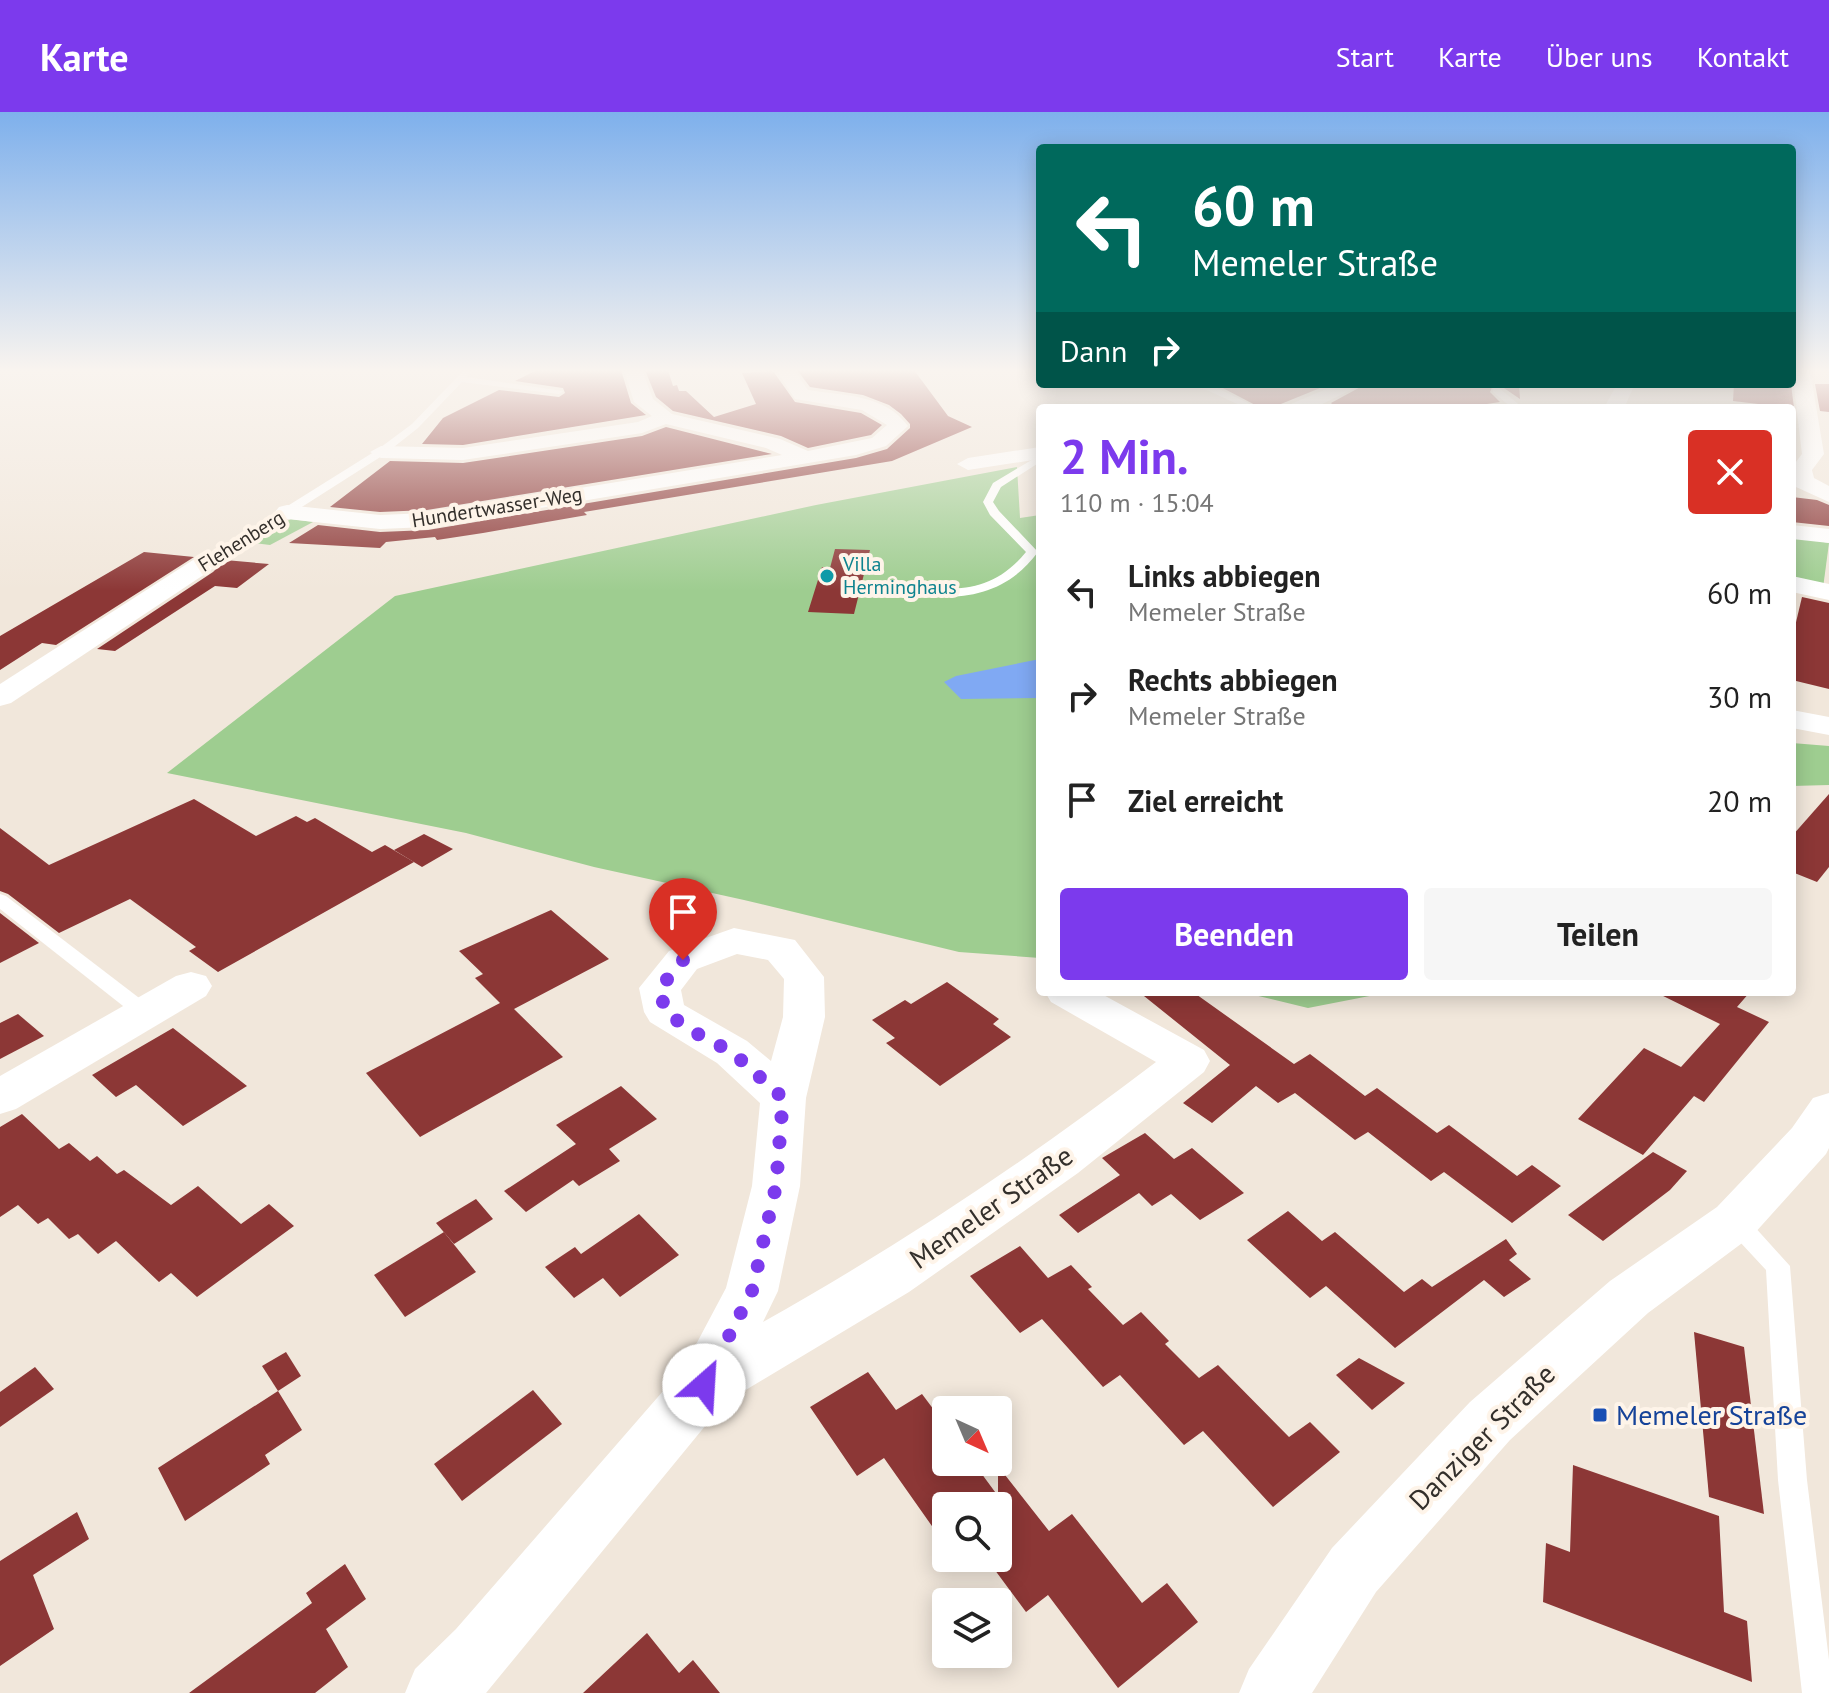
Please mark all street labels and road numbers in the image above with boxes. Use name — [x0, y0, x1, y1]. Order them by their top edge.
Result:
street label: Hundertwasser-Weg — [410, 481, 584, 533]
street label: Flehenberg — [193, 504, 289, 578]
street label: Memeler Straße — [902, 1137, 1080, 1277]
street label: Danziger Straße — [1401, 1356, 1563, 1518]

